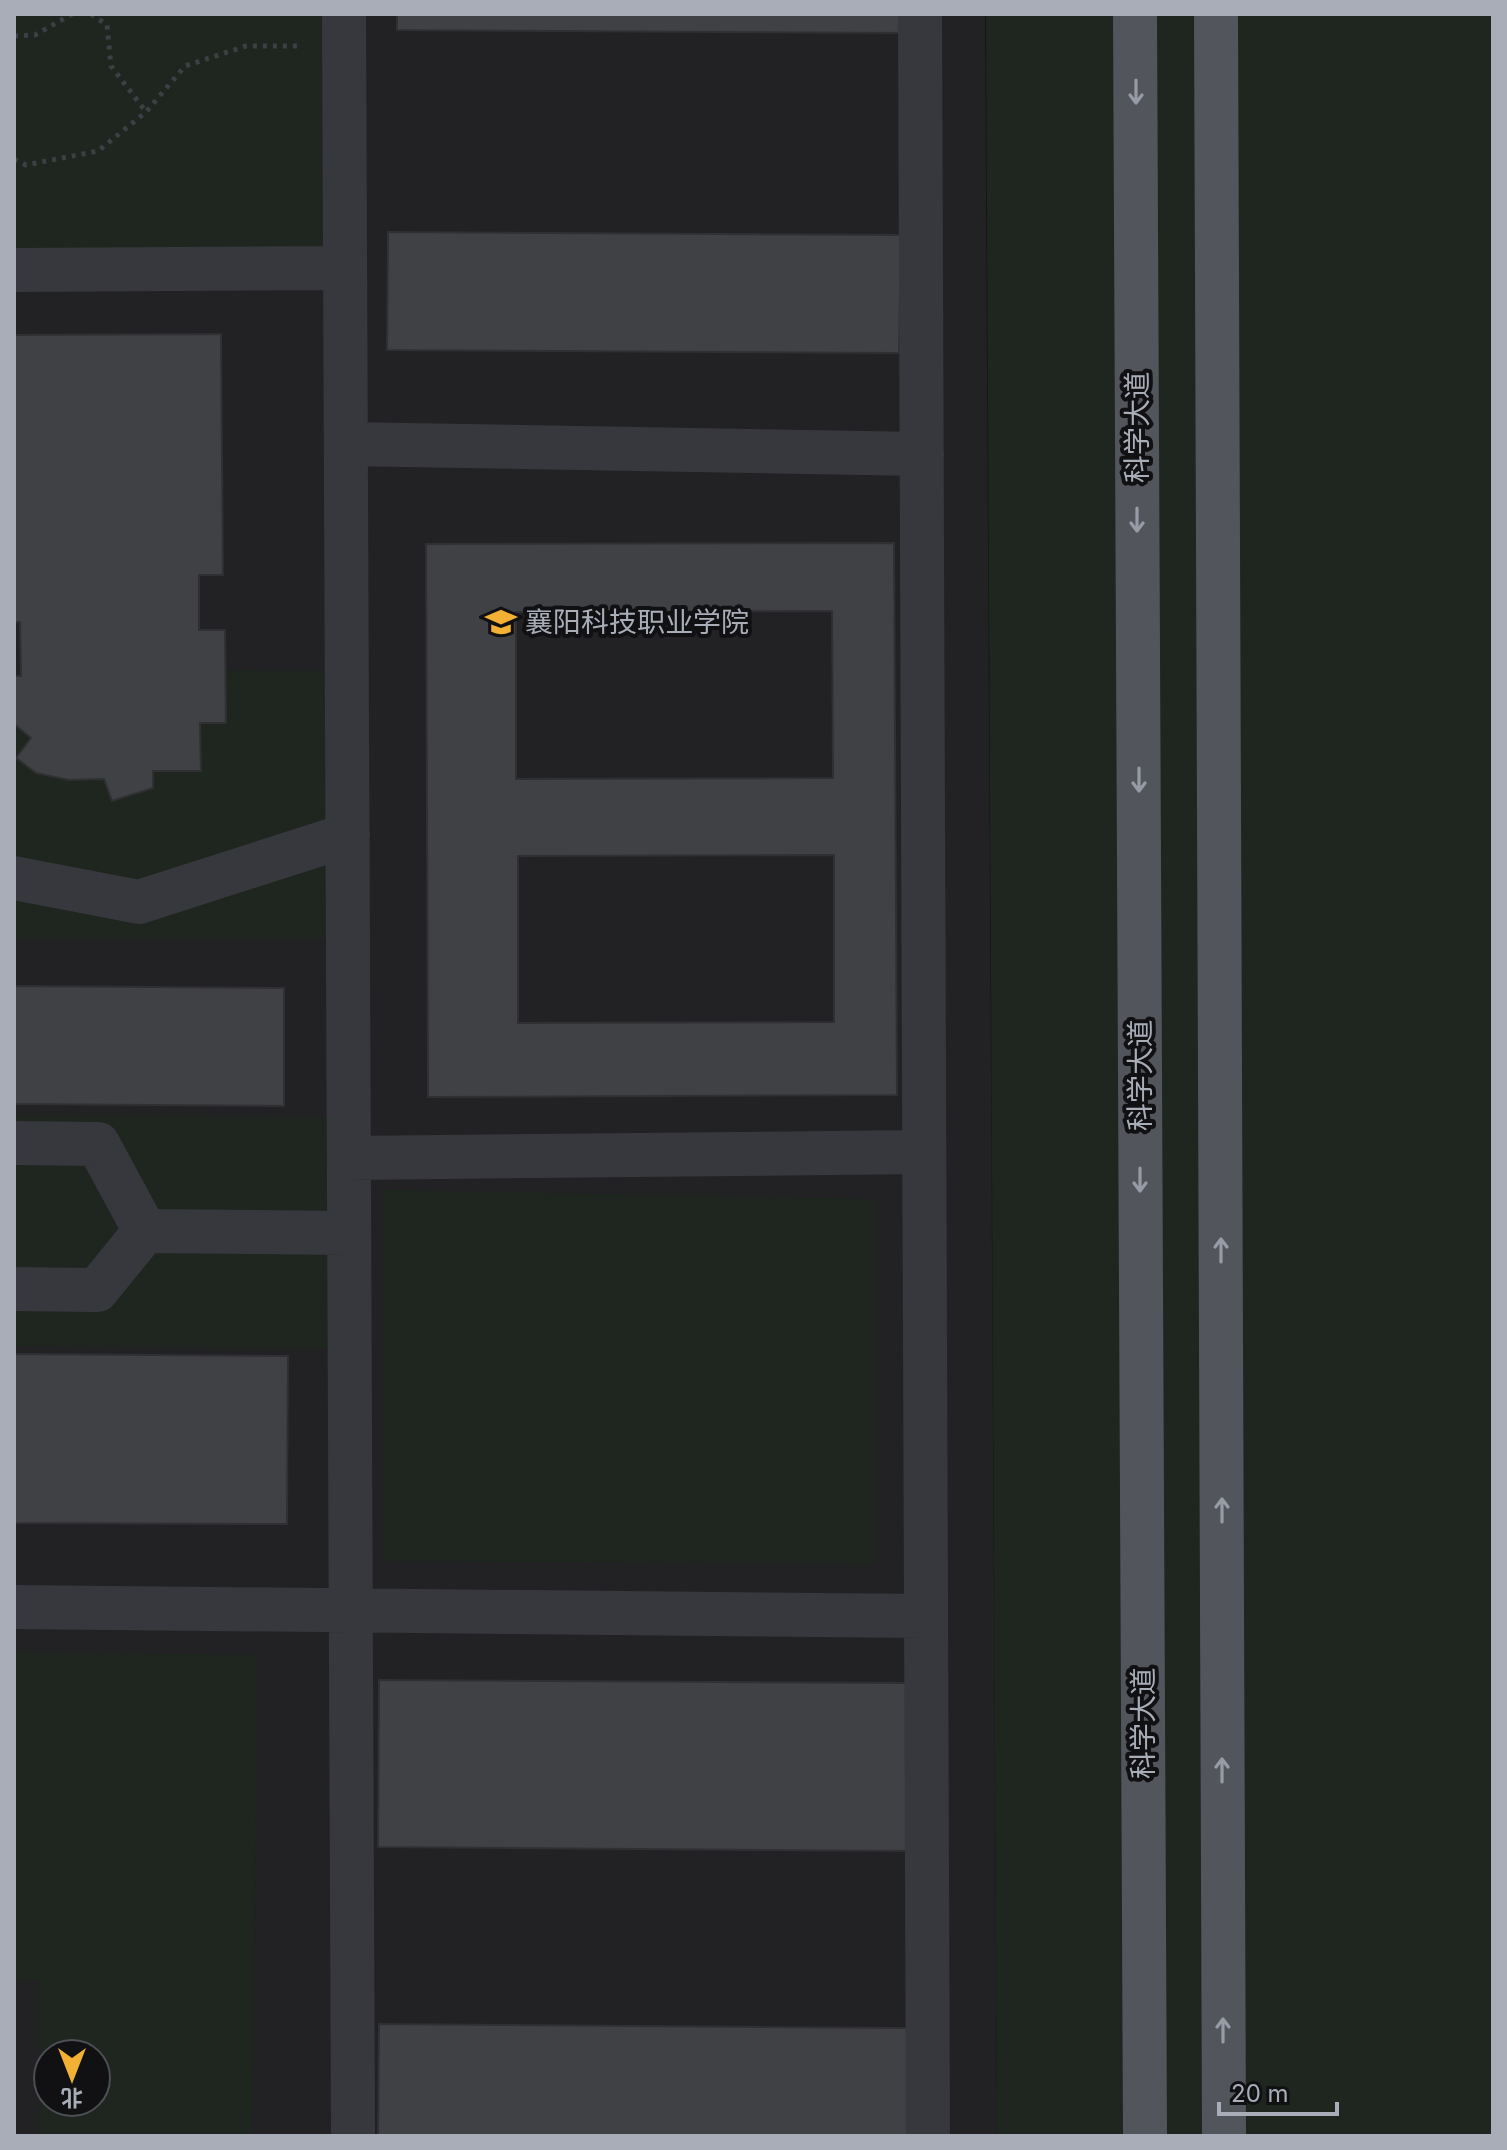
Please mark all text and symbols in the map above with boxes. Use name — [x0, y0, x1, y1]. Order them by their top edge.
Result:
one-way arrow — [1128, 78, 1143, 105]
street label: 科学大道 — [1120, 371, 1154, 483]
one-way arrow — [1129, 506, 1145, 533]
school or university icon: 襄阳科技职业学院 — [484, 605, 518, 639]
place label: 襄阳科技职业学院 — [525, 605, 749, 639]
one-way arrow — [1131, 766, 1146, 793]
street label: 科学大道 — [1123, 1019, 1157, 1131]
one-way arrow — [1132, 1166, 1148, 1193]
one-way arrow — [1213, 1237, 1229, 1264]
one-way arrow — [1214, 1497, 1229, 1524]
street label: 科学大道 — [1126, 1667, 1160, 1779]
one-way arrow — [1214, 1757, 1230, 1784]
one-way arrow — [1215, 2017, 1231, 2044]
north arrow — [32, 2038, 112, 2118]
scale bar — [1219, 2066, 1337, 2116]
text: 20 m — [1231, 2079, 1289, 2108]
text: 北 — [61, 2085, 83, 2111]

